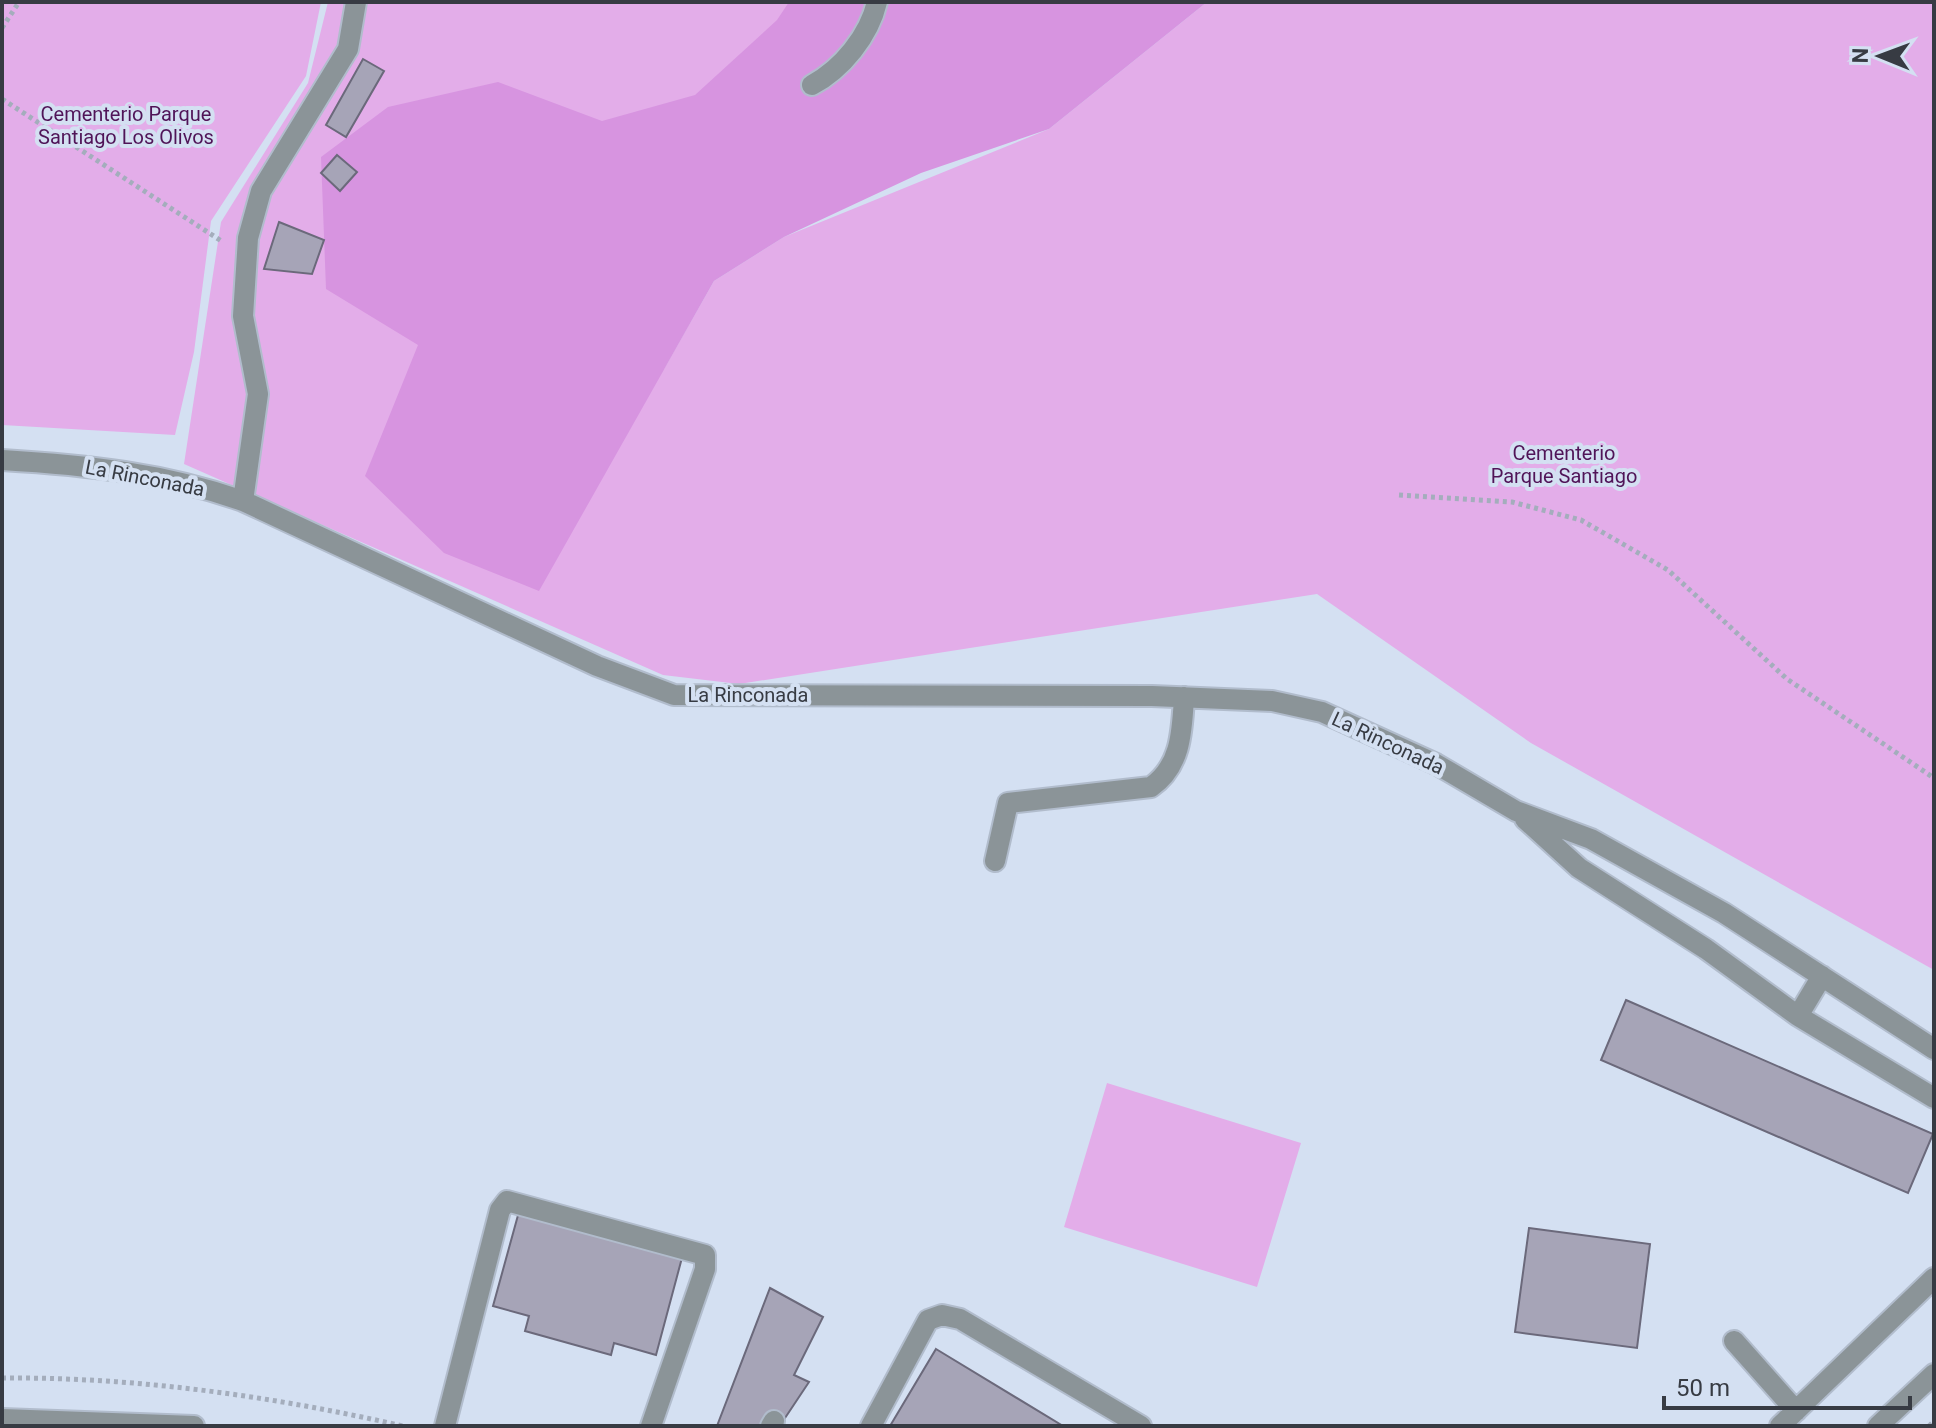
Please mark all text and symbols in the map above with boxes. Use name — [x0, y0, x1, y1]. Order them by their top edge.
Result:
north arrow — [1840, 16, 1920, 96]
text: N — [1848, 48, 1873, 64]
park label: Cementerio Parque Santiago Los Olivos — [38, 102, 214, 149]
park label: Cementerio Parque Santiago — [1491, 441, 1637, 488]
street label: La Rinconada — [83, 455, 207, 501]
street label: La Rinconada — [688, 683, 808, 707]
street label: La Rinconada — [1328, 707, 1448, 779]
scale bar — [1664, 1360, 1910, 1410]
text: 50 m — [1676, 1374, 1730, 1402]

